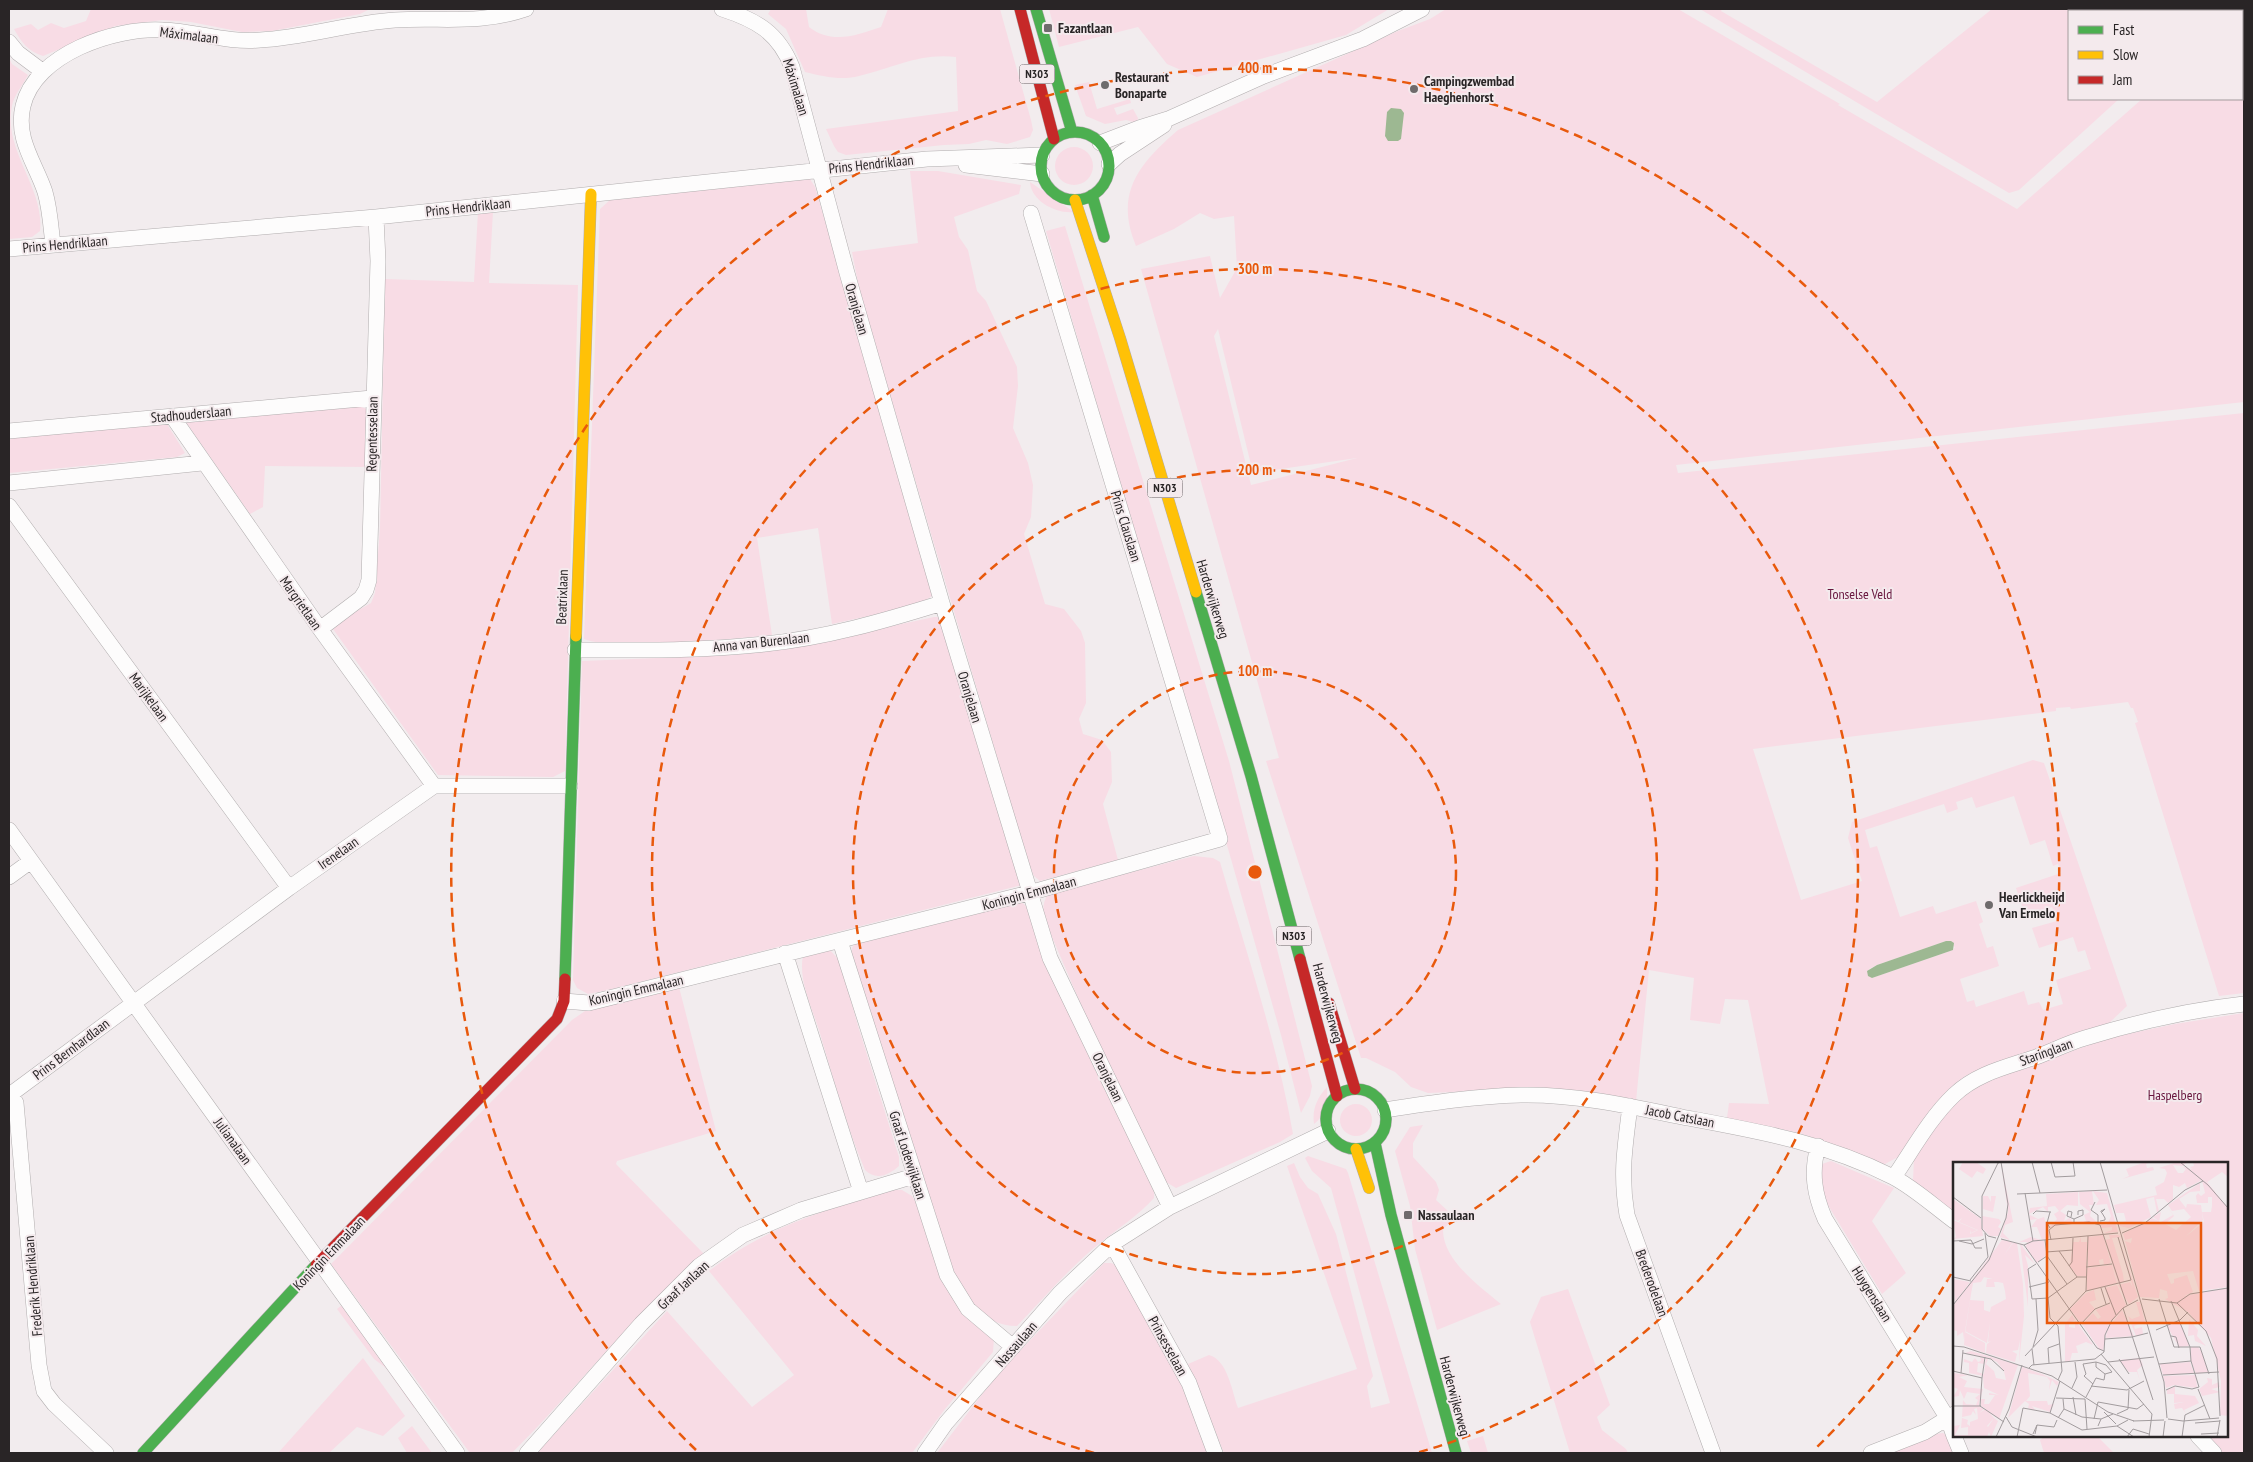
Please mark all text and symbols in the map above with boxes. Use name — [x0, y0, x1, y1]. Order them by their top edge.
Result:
legend — [2068, 10, 2243, 100]
place label: Fazantlaan — [1058, 19, 1112, 37]
text: Fast — [2113, 20, 2134, 39]
street label: Máximalaan — [159, 22, 219, 48]
marker: Fazantlaan — [1042, 22, 1054, 34]
text: Slow — [2113, 45, 2138, 64]
street label: Máximalaan — [779, 56, 813, 118]
text: 400 m — [1238, 58, 1272, 77]
road number: N303 — [1020, 64, 1054, 84]
place label: Restaurant Bonaparte — [1115, 68, 1169, 102]
text: Jam — [2112, 70, 2132, 89]
place label: Campingzwembad Haeghenhorst — [1424, 72, 1514, 106]
marker: Restaurant Bonaparte — [1099, 79, 1111, 91]
marker: Campingzwembad Haeghenhorst — [1408, 83, 1420, 95]
street label: Prins Hendriklaan — [828, 151, 914, 177]
street label: Prins Hendriklaan — [425, 194, 511, 220]
street label: Prins Hendriklaan — [22, 231, 108, 257]
text: 300 m — [1238, 259, 1272, 278]
street label: Oranjelaan — [841, 281, 873, 337]
street label: Regentesselaan — [362, 396, 382, 472]
street label: Stadhouderslaan — [150, 402, 232, 426]
text: 200 m — [1238, 460, 1272, 479]
road number: N303 — [1148, 478, 1182, 498]
street label: Prins Clauslaan — [1107, 488, 1145, 564]
street label: Harderwijkerweg — [1192, 557, 1234, 641]
street label: Beatrixlaan — [552, 569, 572, 625]
street label: Margrietlaan — [276, 573, 326, 633]
park label: Tonselse Veld — [1828, 585, 1892, 603]
street label: Anna van Burenlaan — [712, 628, 810, 656]
text: 100 m — [1238, 661, 1272, 680]
street label: Marijkelaan — [125, 669, 173, 725]
street label: Oranjelaan — [954, 669, 986, 725]
street label: Irenelaan — [314, 833, 362, 873]
centre of rings — [1246, 863, 1264, 881]
street label: Koningin Emmalaan — [980, 872, 1078, 914]
place label: Heerlickheijd Van Ermelo — [1998, 888, 2065, 922]
marker: Heerlickheijd Van Ermelo — [1983, 899, 1995, 911]
road number: N303 — [1276, 926, 1312, 946]
street label: Harderwijkerweg — [1309, 961, 1347, 1045]
street label: Koningin Emmalaan — [587, 970, 685, 1010]
street label: Prins Bernhardlaan — [29, 1014, 113, 1084]
street label: Staringlaan — [2017, 1034, 2075, 1070]
street label: Oranjelaan — [1088, 1049, 1128, 1105]
park label: Haspelberg — [2148, 1086, 2202, 1104]
street label: Jacob Catslaan — [1643, 1100, 1716, 1131]
street label: Graaf Lodewijklaan — [885, 1109, 931, 1201]
street label: Julianalaan — [209, 1113, 256, 1168]
inset map — [1953, 1162, 2228, 1437]
place label: Nassaulaan — [1418, 1206, 1474, 1224]
marker: Nassaulaan — [1402, 1209, 1414, 1221]
street label: Koningin Emmalaan — [289, 1212, 369, 1294]
street label: Frederik Hendriklaan — [20, 1235, 46, 1337]
street label: Brederodelaan — [1632, 1247, 1672, 1319]
street label: Graaf Janlaan — [653, 1257, 713, 1313]
street label: Huygenslaan — [1848, 1263, 1896, 1325]
street label: Prinsesselaan — [1144, 1313, 1192, 1379]
street label: Nassaulaan — [991, 1317, 1041, 1371]
street label: Harderwijkerweg — [1436, 1354, 1474, 1438]

